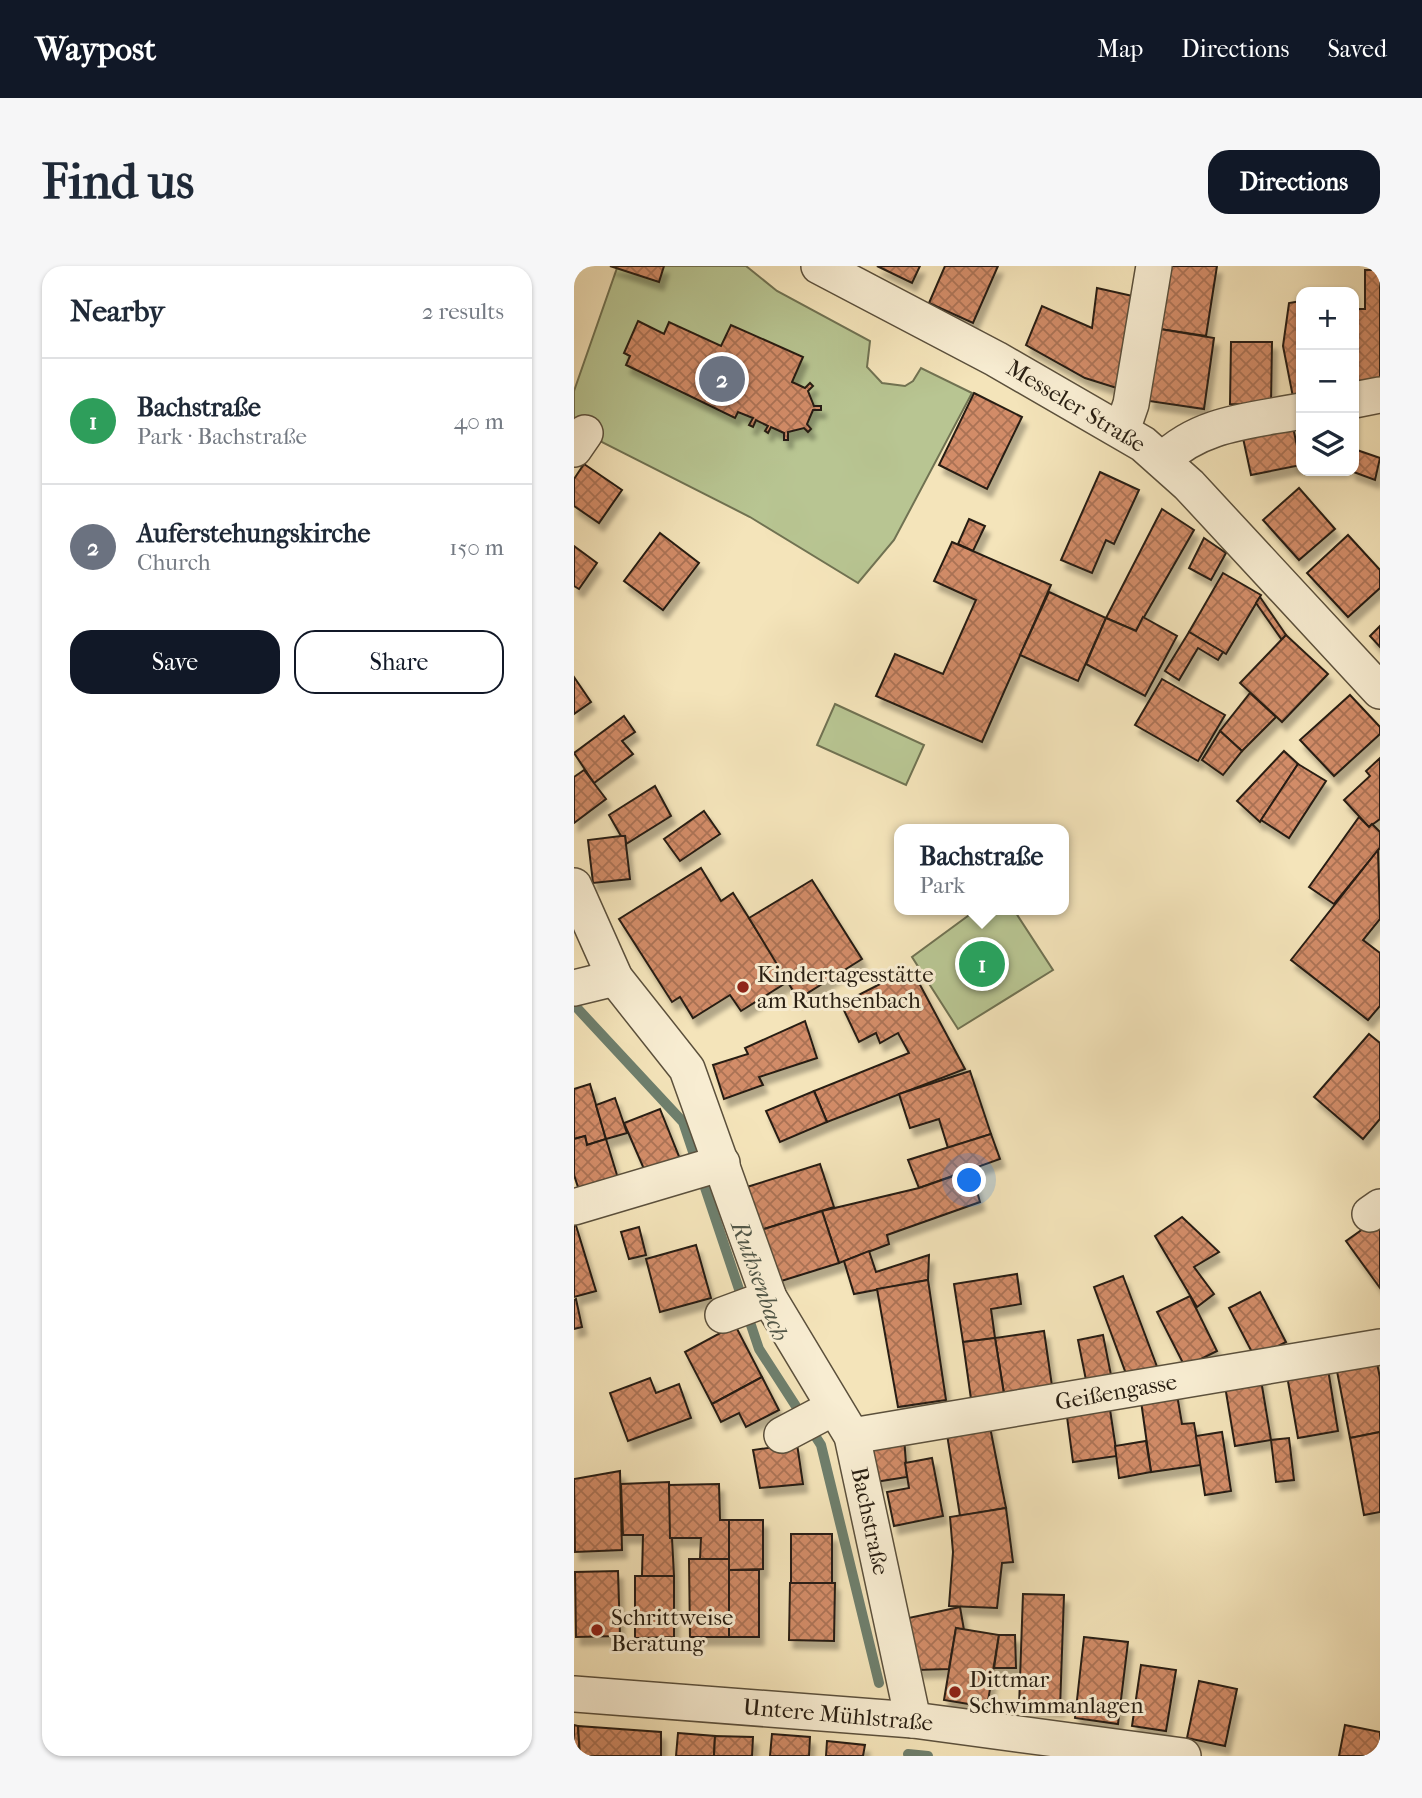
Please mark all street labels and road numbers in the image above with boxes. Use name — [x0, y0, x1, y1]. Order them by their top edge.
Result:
street label: Messeler Straße — [1002, 354, 1150, 458]
street label: Geißengasse — [1053, 1368, 1179, 1416]
street label: Bachstraße — [845, 1465, 895, 1577]
street label: Untere Mühlstraße — [742, 1693, 934, 1737]

